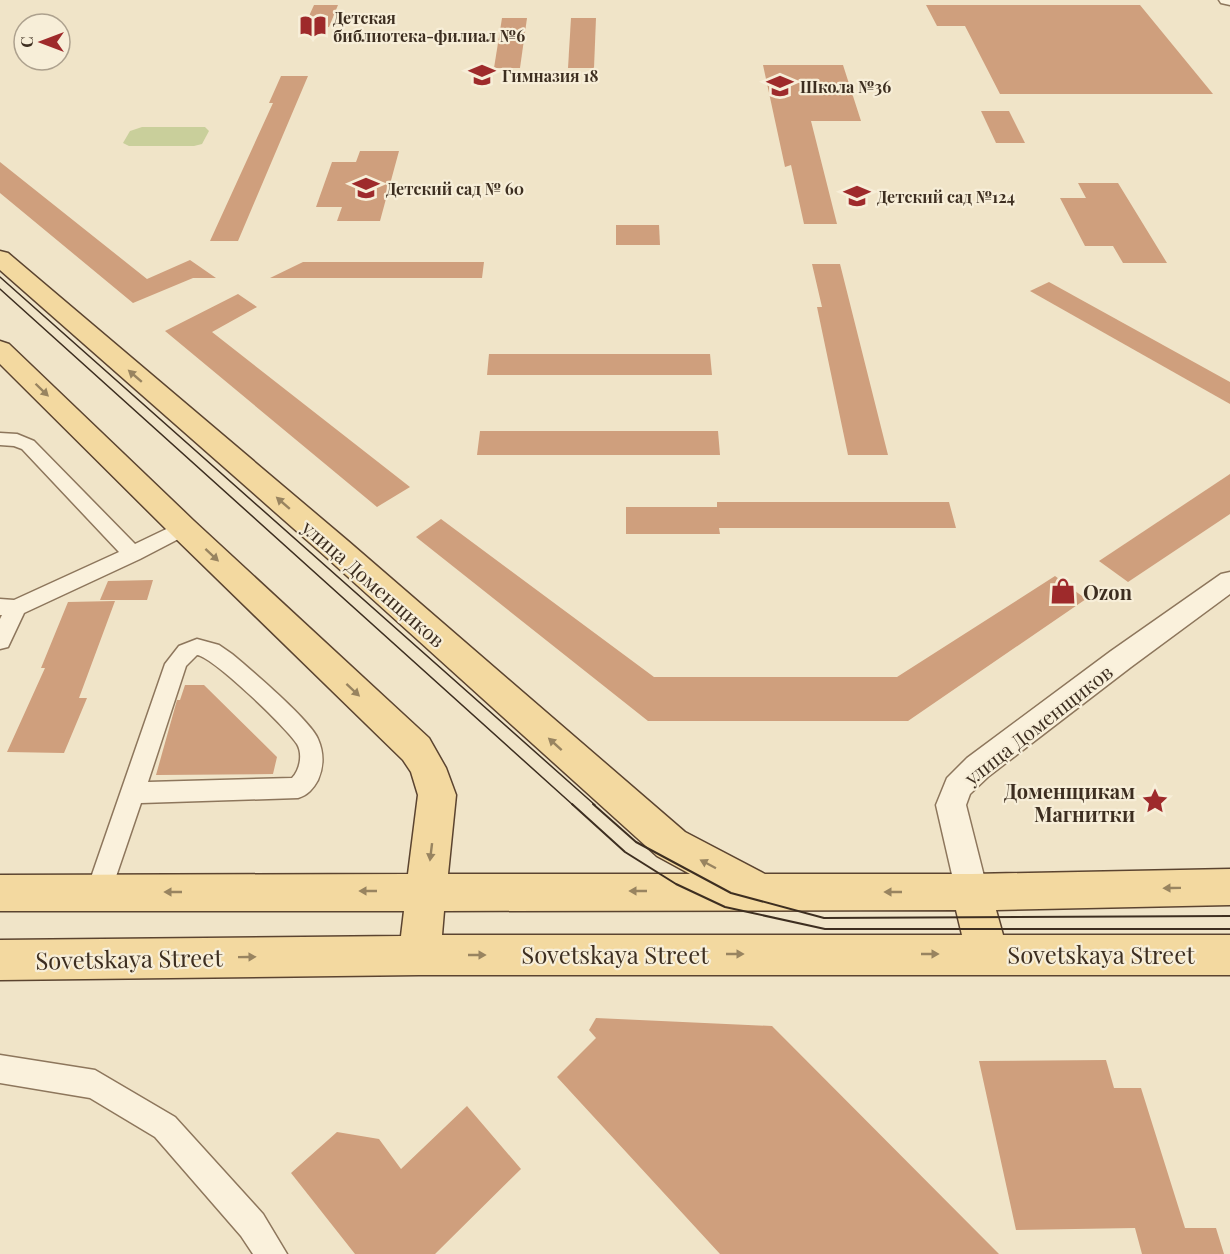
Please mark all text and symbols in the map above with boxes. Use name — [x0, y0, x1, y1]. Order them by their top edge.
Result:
place label: Детская библиотека-филиал №6 — [333, 7, 525, 46]
library icon: Детская библиотека-филиал №6 — [298, 11, 328, 41]
north arrow — [12, 12, 72, 72]
text: С — [16, 36, 37, 48]
school or university icon: Гимназия 18 — [467, 60, 497, 90]
place label: Гимназия 18 — [502, 65, 598, 86]
school or university icon: Школа №36 — [765, 71, 795, 101]
place label: Школа №36 — [800, 76, 891, 97]
school or university icon: Детский сад № 60 — [351, 173, 381, 203]
place label: Детский сад № 60 — [386, 178, 524, 199]
school or university icon: Детский сад №124 — [842, 181, 872, 211]
place label: Детский сад №124 — [877, 186, 1015, 207]
one-way arrow — [128, 370, 143, 383]
one-way arrow — [34, 383, 48, 397]
one-way arrow — [276, 497, 291, 510]
street label: улица Доменщиков — [296, 513, 451, 653]
one-way arrow — [204, 548, 218, 562]
shop icon: Ozon — [1048, 576, 1078, 606]
place label: Ozon — [1083, 578, 1133, 605]
street label: улица Доменщиков — [958, 658, 1118, 791]
one-way arrow — [346, 682, 360, 696]
one-way arrow — [548, 738, 563, 751]
place label: Доменщикам Магнитки — [1004, 777, 1135, 827]
place icon: Доменщикам Магнитки — [1140, 786, 1170, 816]
one-way arrow — [426, 843, 436, 862]
one-way arrow — [699, 859, 716, 869]
one-way arrow — [1162, 883, 1181, 893]
one-way arrow — [358, 886, 377, 896]
one-way arrow — [628, 886, 647, 896]
one-way arrow — [163, 887, 182, 897]
one-way arrow — [883, 887, 902, 897]
street label: Sovetskaya Street — [521, 938, 709, 970]
street label: Sovetskaya Street — [1007, 938, 1195, 970]
street label: Sovetskaya Street — [35, 940, 224, 976]
one-way arrow — [726, 949, 745, 959]
one-way arrow — [921, 949, 940, 959]
one-way arrow — [468, 950, 487, 960]
one-way arrow — [238, 952, 257, 961]

